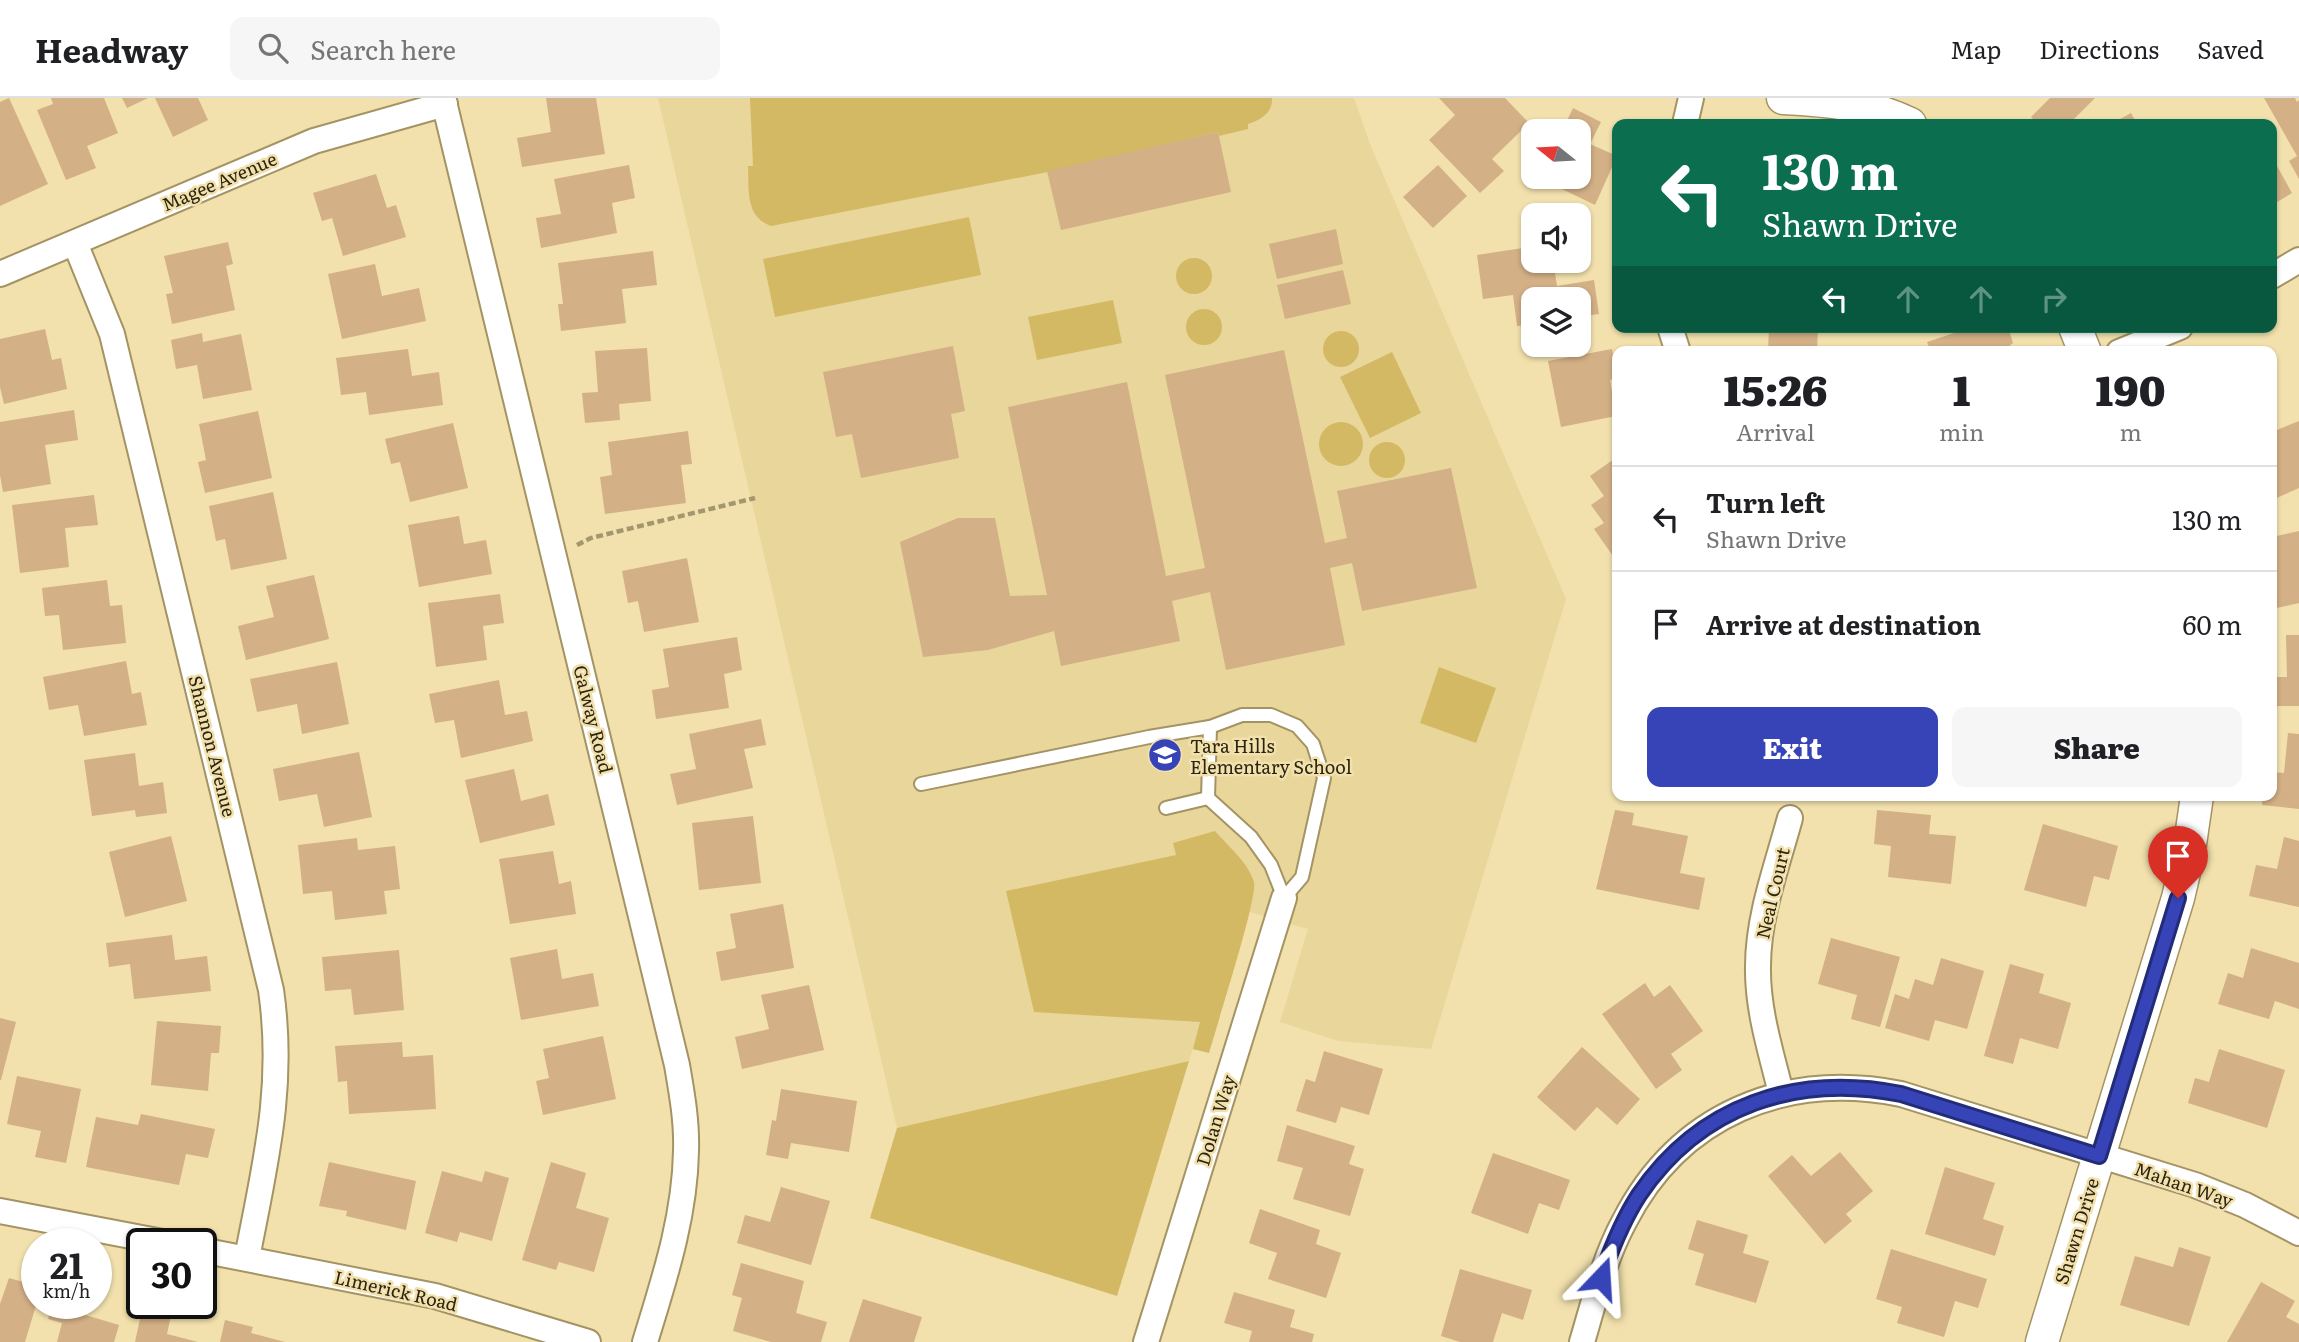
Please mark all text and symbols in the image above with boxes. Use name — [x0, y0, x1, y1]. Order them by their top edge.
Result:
search box — [230, 17, 720, 80]
text: Headway — [35, 24, 188, 73]
icon: search — [254, 29, 292, 67]
text: Search here — [310, 29, 456, 68]
text: Map — [1950, 31, 2001, 66]
text: Directions — [2039, 31, 2159, 66]
text: Saved — [2197, 31, 2264, 66]
north arrow — [1521, 119, 1591, 189]
map controls — [1521, 119, 1591, 357]
text: 130 m — [1762, 132, 1898, 205]
street label: Magee Avenue — [157, 145, 281, 217]
icon: left — [1647, 147, 1738, 238]
text: Shawn Drive — [1762, 199, 1958, 247]
button: sound — [1521, 203, 1591, 273]
icon: left — [1816, 280, 1854, 318]
icon: ahead — [1889, 280, 1927, 318]
icon: ahead — [1962, 280, 2000, 318]
icon: right — [2035, 280, 2073, 318]
button: layers — [1521, 287, 1591, 357]
text: 15:26 — [1723, 357, 1827, 419]
text: 1 — [1953, 357, 1970, 419]
text: 190 — [2096, 357, 2165, 419]
text: Arrival — [1736, 414, 1815, 448]
text: min — [1939, 414, 1984, 448]
text: m — [2119, 414, 2142, 448]
text: Turn left — [1706, 482, 1825, 521]
text: 130 m — [2172, 499, 2242, 538]
icon: left — [1647, 500, 1685, 538]
text: Shawn Drive — [1706, 521, 1847, 555]
text: Arrive at destination — [1706, 604, 1981, 643]
text: 60 m — [2183, 604, 2242, 643]
icon: arrive — [1647, 605, 1685, 643]
street label: Galway Road — [568, 662, 620, 776]
street label: Shannon Avenue — [182, 672, 244, 820]
button: Exit — [1647, 707, 1938, 787]
button: Share — [1952, 707, 2242, 787]
place label: Tara Hills Elementary School — [1190, 732, 1352, 780]
school or university icon: Tara Hills Elementary School — [1146, 736, 1184, 774]
pin — [2148, 826, 2208, 898]
icon: arrive — [2159, 837, 2197, 875]
street label: Neal Court — [1748, 844, 1796, 941]
street label: Dolan Way — [1188, 1071, 1242, 1169]
street label: Mahan Way — [2131, 1154, 2238, 1214]
street label: Shawn Drive — [2047, 1174, 2105, 1288]
speed limit sign: 30 — [126, 1228, 217, 1319]
text: 21 — [50, 1238, 83, 1290]
position arrow — [1564, 1241, 1638, 1315]
street label: Limerick Road — [332, 1263, 460, 1317]
text: km/h — [43, 1277, 90, 1304]

